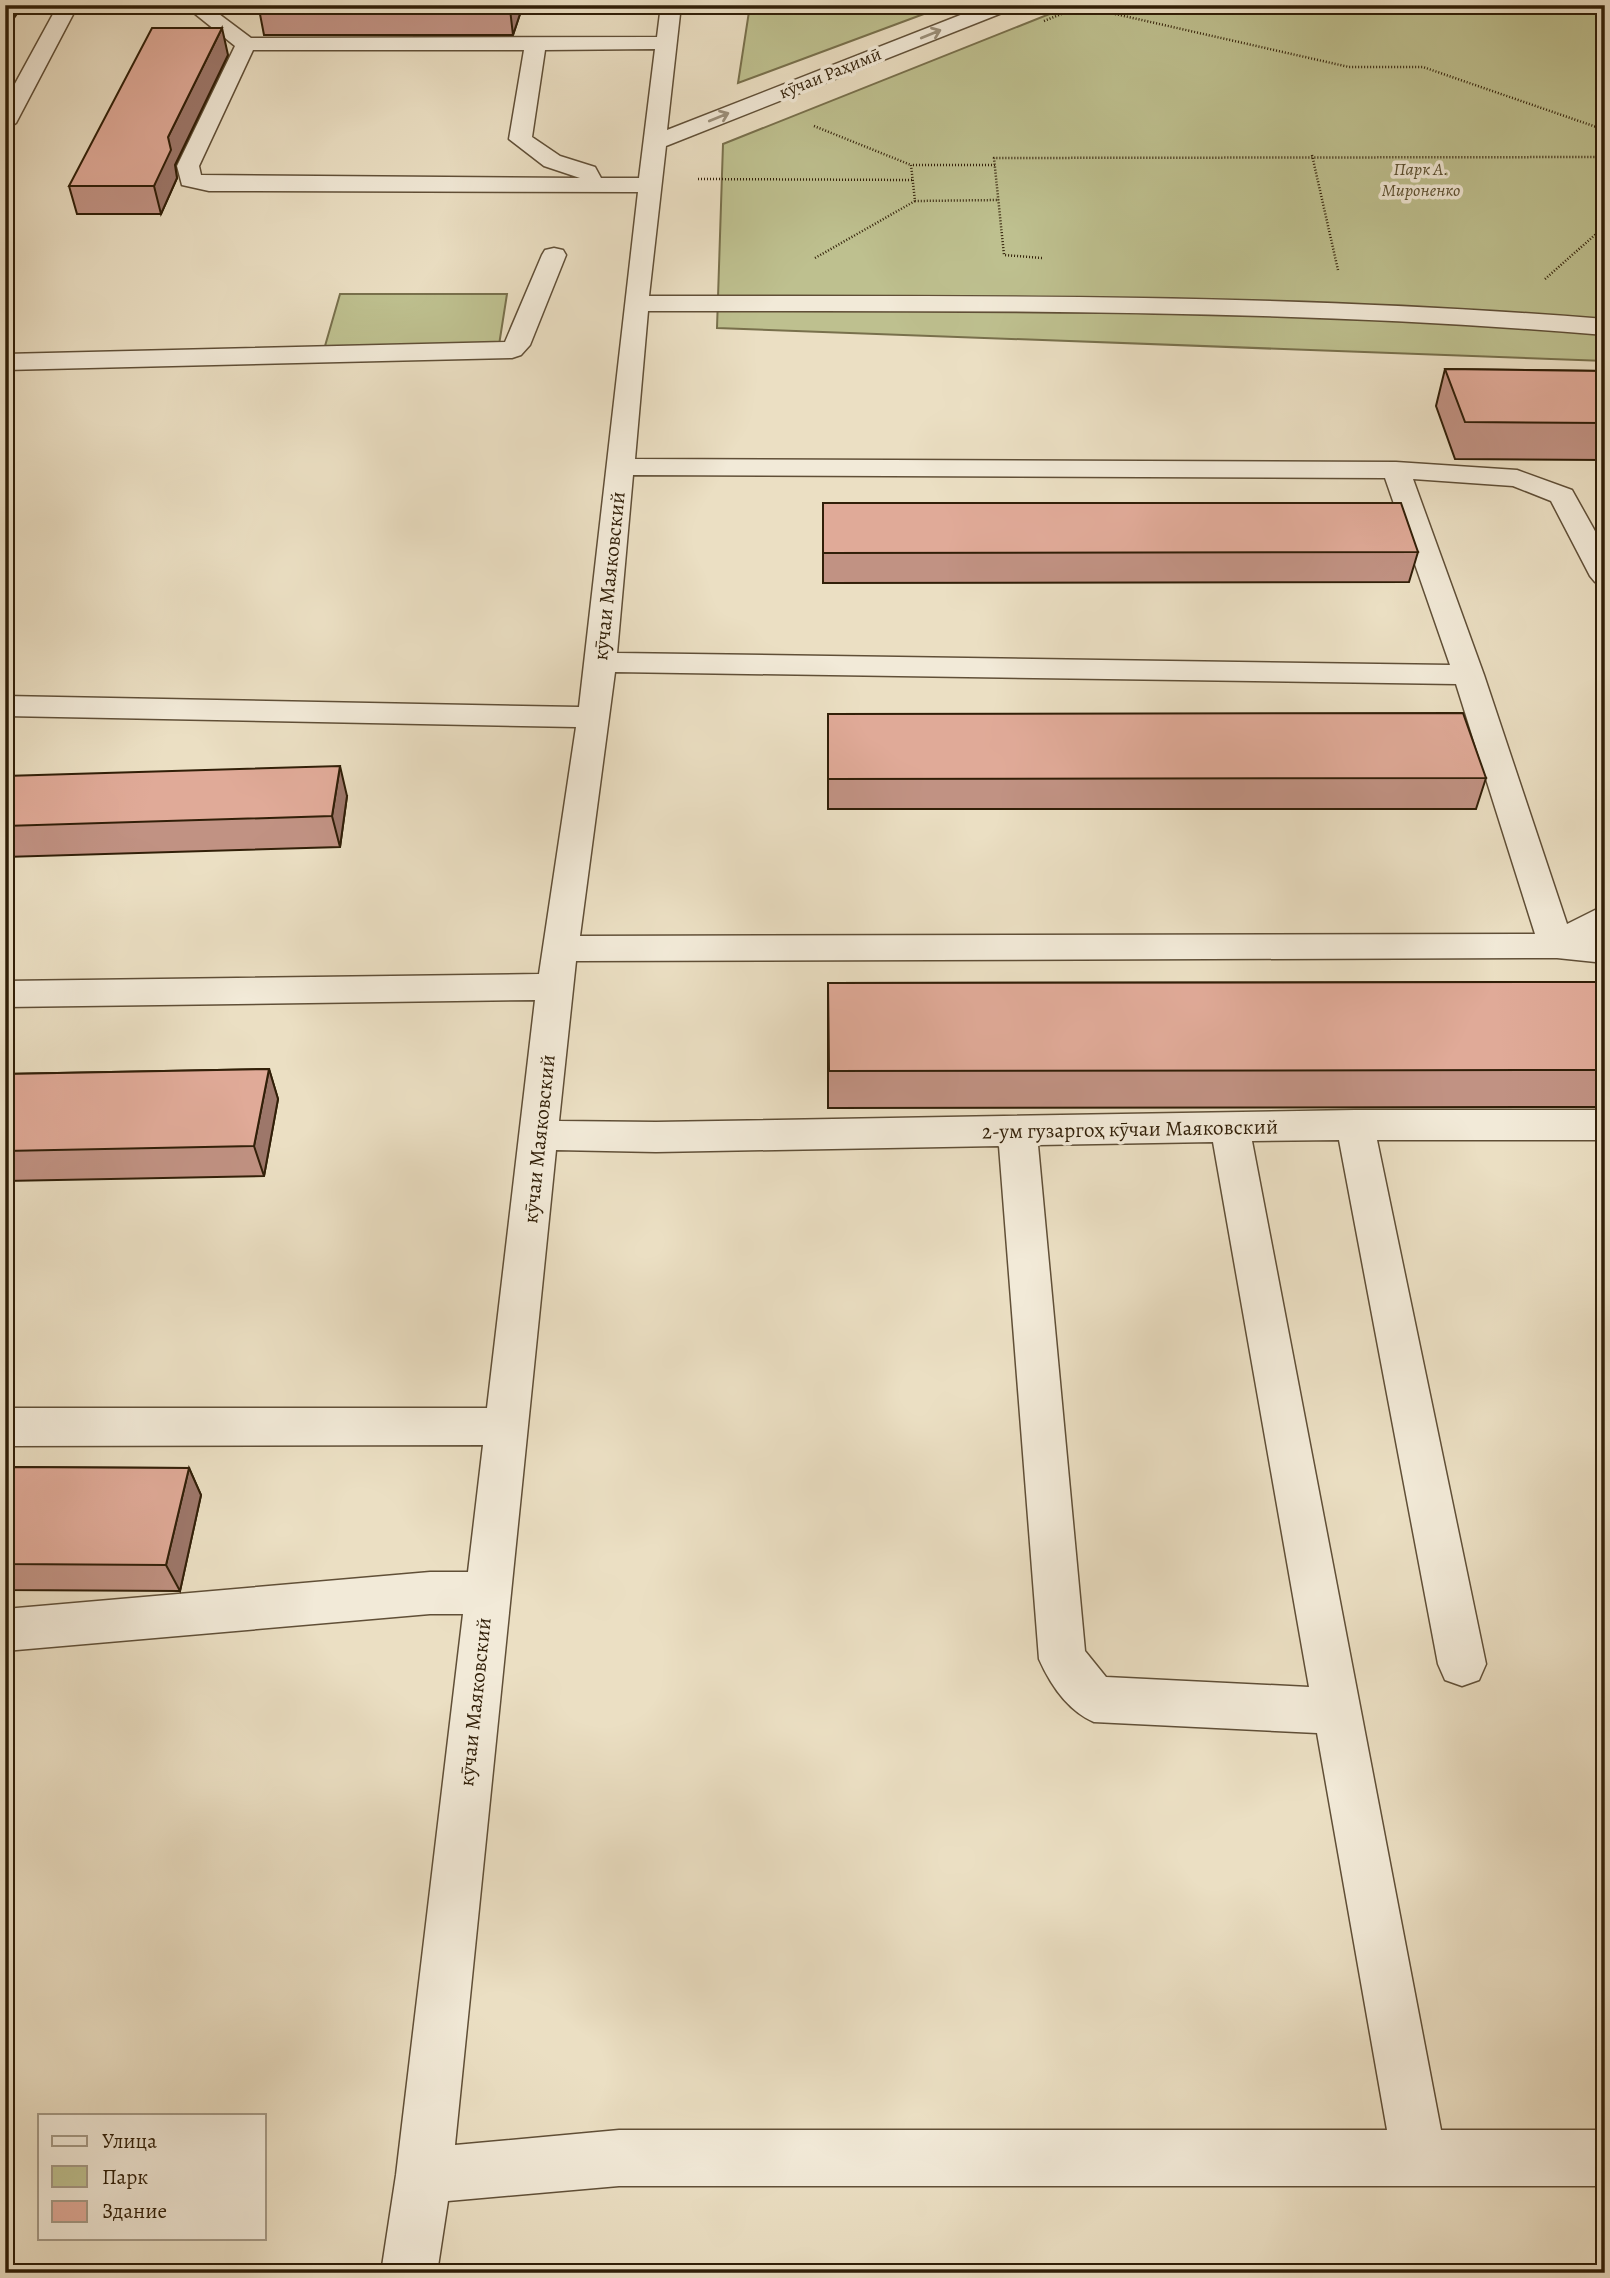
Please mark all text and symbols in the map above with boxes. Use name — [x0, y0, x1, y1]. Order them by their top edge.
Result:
one-way arrow — [919, 26, 941, 39]
street label: кӯчаи Раҳимӣ — [775, 42, 885, 104]
one-way arrow — [708, 110, 729, 123]
park label: Парк А. Мироненко — [1381, 157, 1461, 202]
street label: кӯчаи Маяковский — [586, 490, 632, 662]
street label: кӯчаи Маяковский — [516, 1053, 562, 1225]
street label: 2-ум гузаргоҳ кӯчаи Маяковский — [982, 1112, 1278, 1146]
street label: кӯчаи Маяковский — [452, 1616, 498, 1788]
legend — [38, 2114, 266, 2240]
text: Улица — [102, 2127, 157, 2155]
text: Парк — [102, 2163, 148, 2191]
text: Здание — [102, 2197, 167, 2225]

